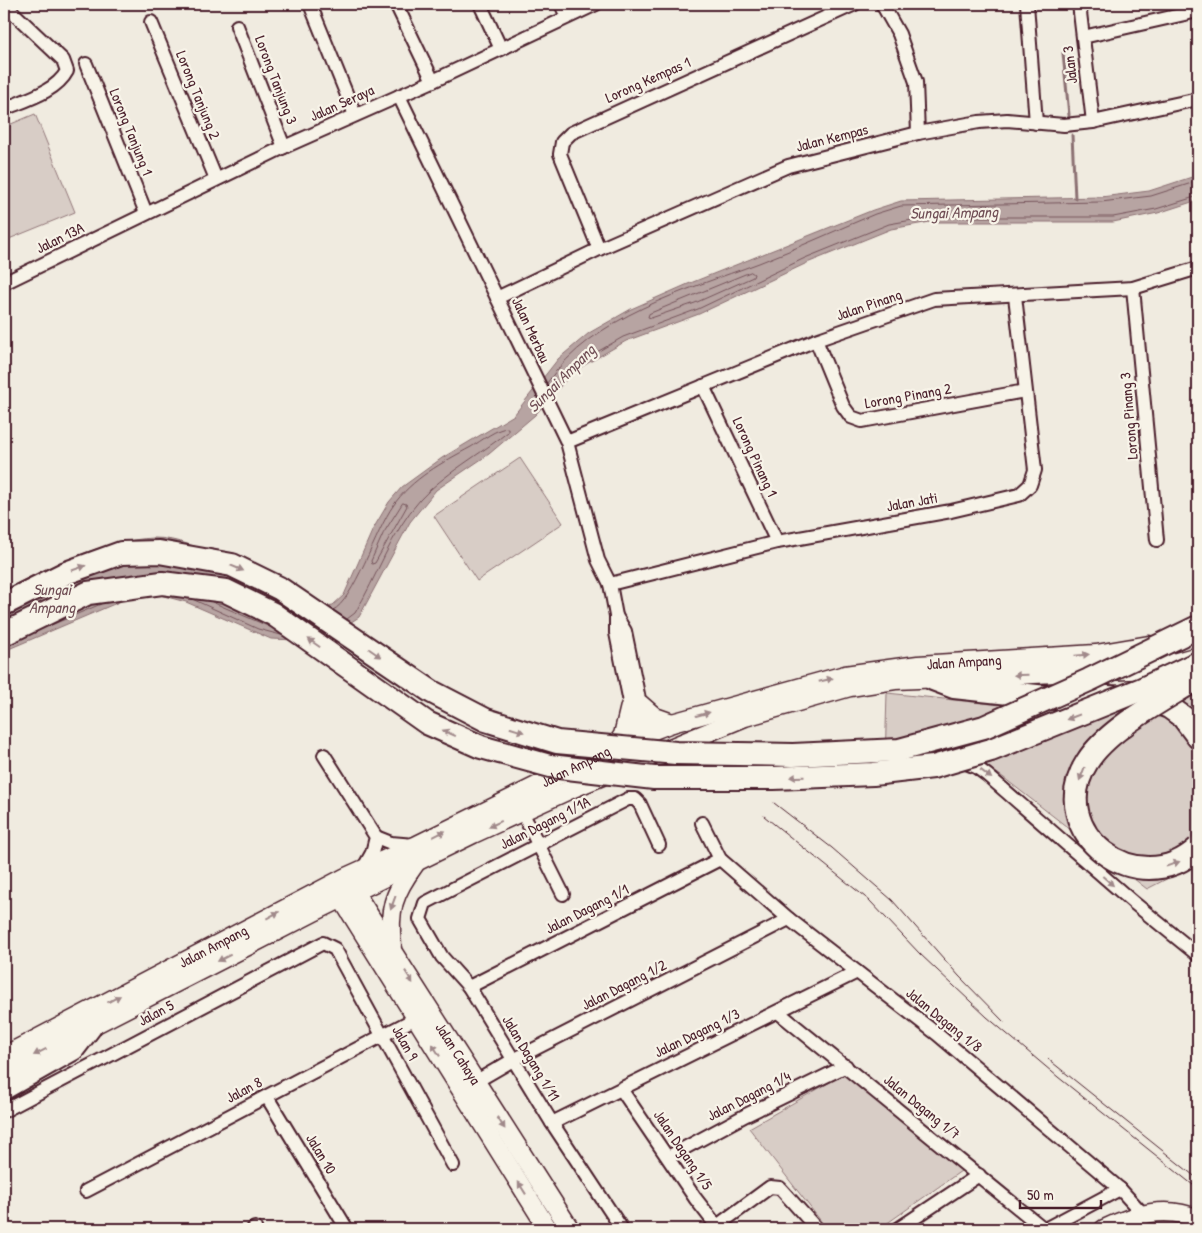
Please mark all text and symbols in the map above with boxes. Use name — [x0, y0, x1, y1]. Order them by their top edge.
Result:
street label: Lorong Tanjung 3 — [250, 33, 303, 127]
street label: Jalan 3 — [1057, 45, 1082, 85]
street label: Lorong Tanjung 2 — [171, 48, 226, 142]
street label: Lorong Kempas 1 — [602, 51, 694, 108]
street label: Jalan Seraya — [306, 79, 377, 126]
street label: Lorong Tanjung 1 — [105, 85, 158, 178]
street label: Jalan Kempas — [794, 118, 870, 157]
water label: Sungai Ampang — [910, 200, 999, 224]
street label: Jalan 13A — [32, 217, 88, 258]
street label: Jalan Pinang — [833, 283, 905, 326]
street label: Jalan Merbau — [507, 294, 556, 366]
water label: Sungai Ampang — [522, 339, 600, 417]
street label: Lorong Pinang 3 — [1114, 371, 1143, 460]
street label: Lorong Pinang 2 — [863, 378, 953, 413]
street label: Lorong Pinang 1 — [728, 413, 783, 500]
street label: Jalan Jati — [885, 487, 939, 516]
one-way arrow — [72, 564, 87, 571]
one-way arrow — [230, 565, 244, 573]
water label: Sungai Ampang — [29, 578, 76, 618]
one-way arrow — [307, 638, 321, 648]
one-way arrow — [369, 648, 382, 658]
street label: Jalan Ampang — [926, 649, 1002, 674]
one-way arrow — [1075, 650, 1091, 658]
one-way arrow — [1013, 672, 1029, 680]
one-way arrow — [819, 676, 834, 684]
one-way arrow — [695, 710, 710, 718]
one-way arrow — [1066, 714, 1080, 722]
one-way arrow — [510, 726, 525, 734]
one-way arrow — [442, 729, 456, 737]
street label: Jalan Ampang — [537, 740, 614, 792]
one-way arrow — [1078, 767, 1086, 782]
one-way arrow — [979, 769, 992, 780]
one-way arrow — [789, 773, 805, 781]
street label: Jalan Dagang 1/1A — [496, 791, 594, 854]
one-way arrow — [487, 820, 502, 828]
one-way arrow — [432, 830, 446, 838]
one-way arrow — [1166, 860, 1181, 868]
one-way arrow — [1102, 875, 1114, 887]
street label: Jalan Dagang 1/1 — [541, 878, 632, 939]
one-way arrow — [389, 896, 396, 911]
one-way arrow — [266, 911, 281, 919]
street label: Jalan Ampang — [175, 919, 251, 973]
one-way arrow — [217, 954, 231, 962]
street label: Jalan Dagang 1/2 — [578, 954, 670, 1015]
one-way arrow — [404, 971, 414, 984]
street label: Jalan Dagang 1/8 — [902, 982, 987, 1057]
street label: Jalan 5 — [134, 994, 178, 1031]
one-way arrow — [107, 995, 121, 1003]
street label: Jalan Dagang 1/3 — [651, 1003, 743, 1062]
street label: Jalan Dagang 1/11 — [498, 1011, 565, 1105]
street label: Jalan Cahaya — [431, 1018, 486, 1089]
street label: Jalan 9 — [387, 1021, 424, 1064]
one-way arrow — [432, 1043, 441, 1057]
one-way arrow — [33, 1048, 48, 1056]
street label: Jalan Dagang 1/4 — [703, 1065, 795, 1126]
street label: Jalan Dagang 1/7 — [879, 1069, 965, 1144]
street label: Jalan 8 — [222, 1071, 265, 1108]
street label: Jalan Dagang 1/5 — [649, 1106, 718, 1194]
one-way arrow — [497, 1116, 506, 1129]
street label: Jalan 10 — [301, 1130, 342, 1178]
scale bar — [1020, 1178, 1101, 1210]
one-way arrow — [518, 1181, 527, 1194]
text: 50 m — [1027, 1184, 1054, 1205]

